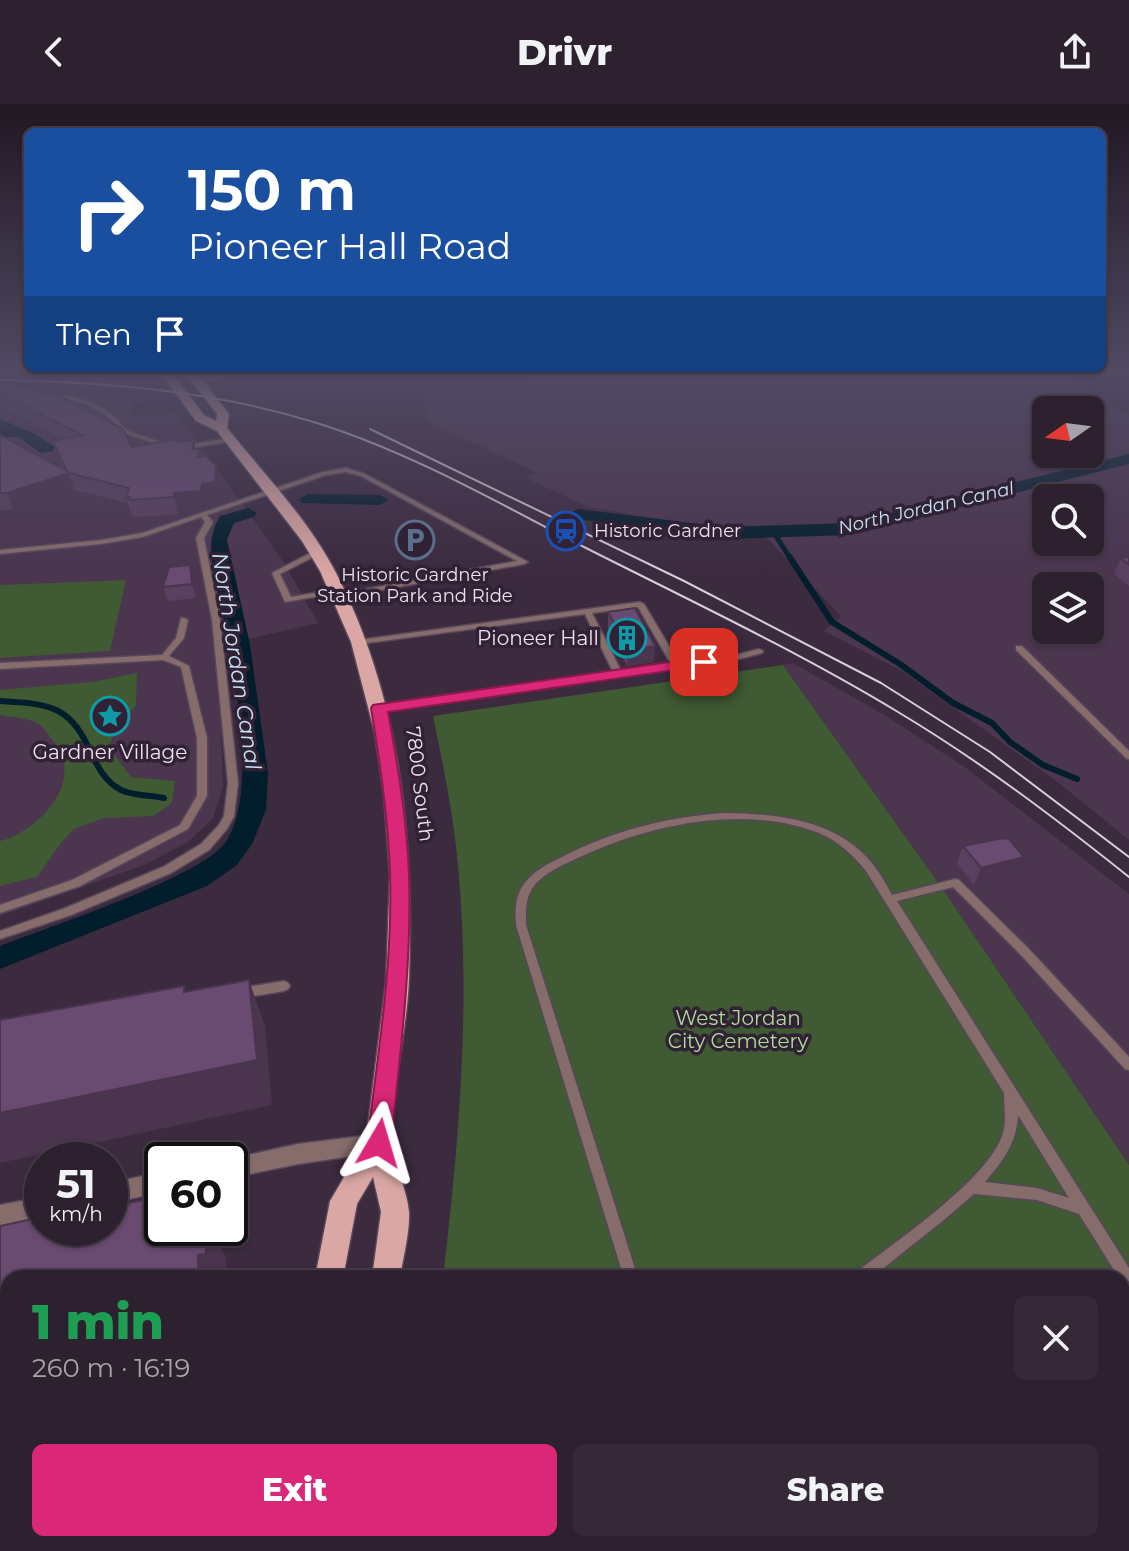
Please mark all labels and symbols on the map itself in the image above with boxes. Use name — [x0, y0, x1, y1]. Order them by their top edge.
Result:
north arrow — [1032, 396, 1104, 468]
water label: North Jordan Canal — [836, 477, 1016, 539]
station icon: Historic Gardner — [545, 510, 587, 552]
parking icon: Historic Gardner Station Park and Ride — [394, 519, 436, 561]
place label: Historic Gardner — [594, 520, 741, 542]
water label: North Jordan Canal — [206, 550, 267, 772]
place label: Historic Gardner Station Park and Ride — [317, 564, 513, 607]
building icon: Pioneer Hall — [606, 617, 648, 659]
place label: Pioneer Hall — [477, 626, 599, 650]
pin — [670, 628, 738, 696]
place icon: Gardner Village — [89, 695, 131, 737]
street label: 7800 South — [401, 725, 439, 843]
place label: Gardner Village — [33, 740, 187, 764]
park label: West Jordan City Cemetery — [668, 1006, 808, 1053]
position arrow — [337, 1101, 421, 1185]
speed limit sign: 60 — [144, 1142, 248, 1246]

